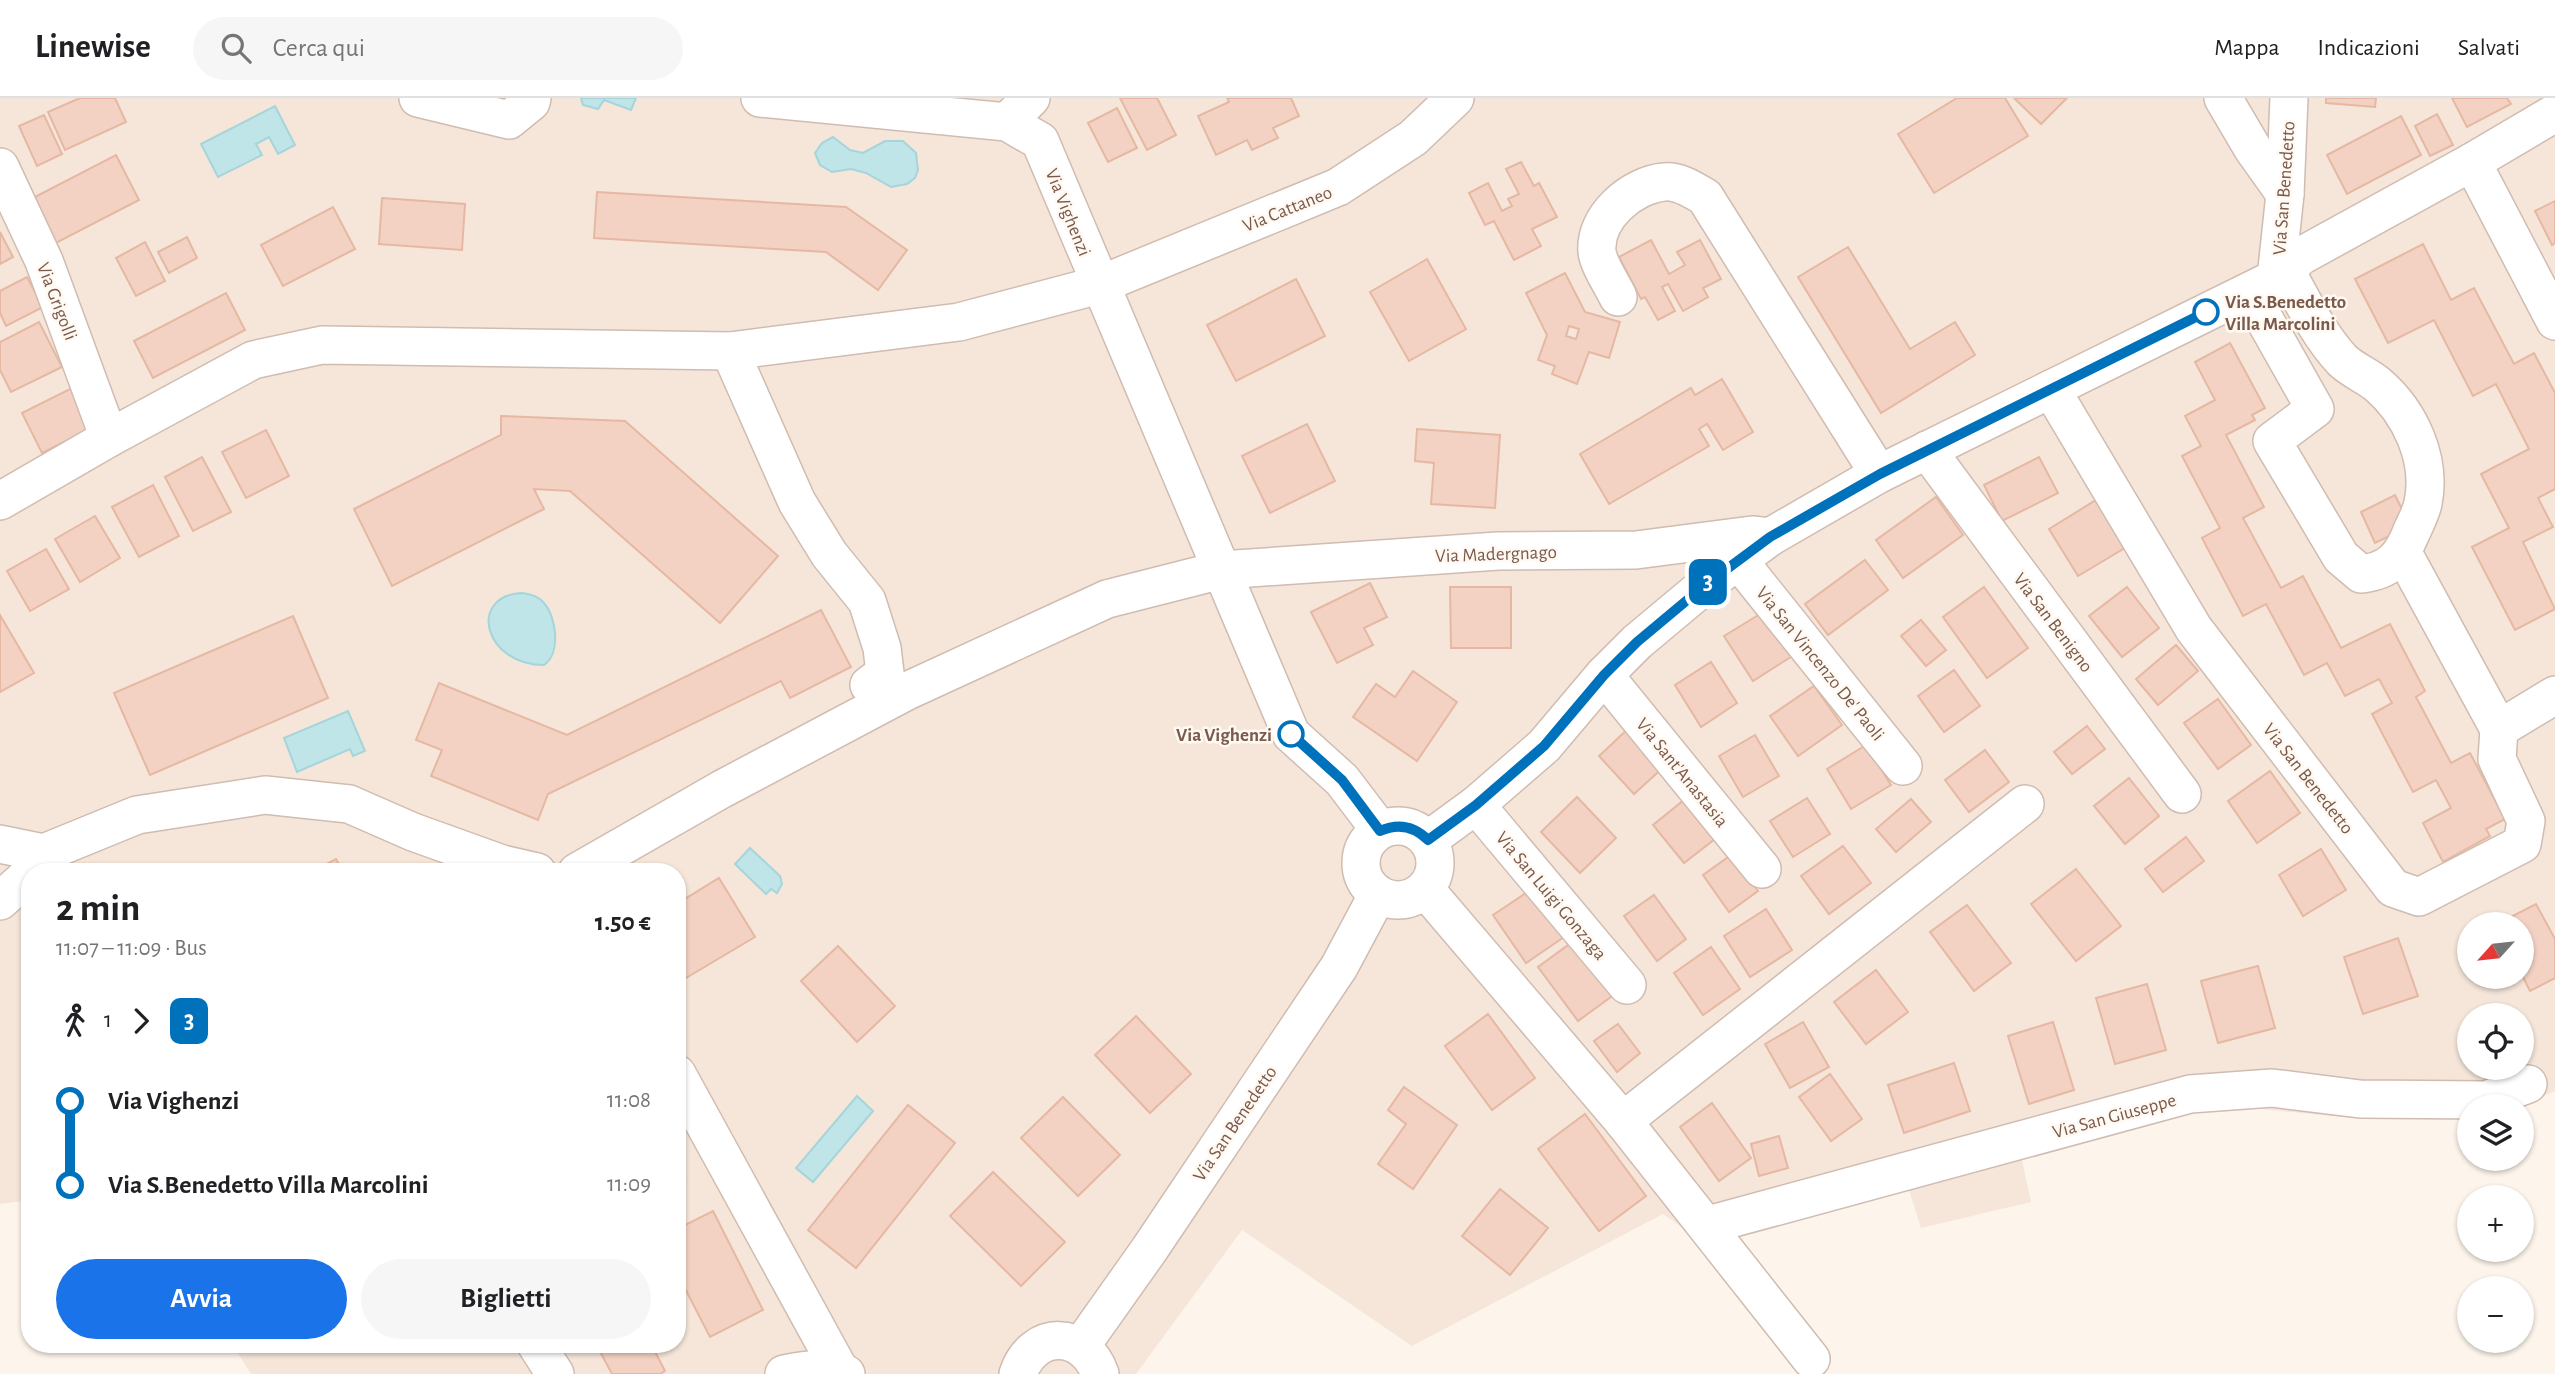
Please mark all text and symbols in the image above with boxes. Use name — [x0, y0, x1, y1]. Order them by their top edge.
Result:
search box — [193, 17, 683, 80]
icon: search — [217, 29, 255, 67]
text: Linewise — [35, 31, 151, 64]
text: Cerca qui — [273, 35, 365, 61]
text: Mappa — [2214, 36, 2279, 60]
text: Indicazioni — [2317, 36, 2420, 60]
text: Salvati — [2458, 36, 2520, 60]
street label: Via San Benedetto — [2270, 120, 2299, 256]
street label: Via Vighenzi — [1041, 166, 1094, 259]
street label: Via Cattaneo — [1240, 183, 1335, 236]
street label: Via Grigolli — [33, 260, 80, 343]
place label: Via S.Benedetto Villa Marcolini — [2225, 293, 2346, 334]
marker: Via S.Benedetto Villa Marcolini — [2193, 299, 2219, 325]
street label: Via Madergnago — [1435, 543, 1557, 566]
line badge: 3 — [1685, 559, 1731, 605]
text: 3 — [1703, 570, 1713, 594]
street label: Via San Benigno — [2009, 570, 2096, 676]
street label: Via San Vincenzo De' Paoli — [1752, 583, 1888, 745]
street label: Via Sant'Anastasia — [1632, 715, 1732, 831]
street label: Via San Benedetto — [2259, 720, 2357, 838]
marker: Via Vighenzi — [1278, 721, 1304, 747]
place label: Via Vighenzi — [1176, 726, 1272, 745]
street label: Via San Luigi Gonzaga — [1492, 828, 1610, 964]
text: 2 min — [56, 890, 140, 928]
text: 1.50 € — [595, 909, 651, 935]
north arrow — [2457, 912, 2534, 989]
map controls — [2457, 912, 2534, 1353]
text: 11:07 – 11:09 · Bus — [56, 937, 207, 960]
icon: walk — [56, 1002, 94, 1040]
icon: forward — [122, 1002, 160, 1040]
button: locate — [2457, 1003, 2534, 1080]
text: 1 — [104, 1009, 112, 1032]
text: 3 — [184, 1009, 194, 1033]
street label: Via San Benedetto — [1190, 1063, 1281, 1185]
text: Via Vighenzi — [108, 1088, 239, 1114]
text: 11:08 — [607, 1089, 651, 1112]
street label: Via San Giuseppe — [2051, 1091, 2178, 1142]
button: layers — [2457, 1094, 2534, 1171]
text: Via S.Benedetto Villa Marcolini — [108, 1172, 429, 1198]
text: 11:09 — [607, 1173, 651, 1196]
button: + — [2457, 1185, 2534, 1262]
button: Avvia — [56, 1259, 347, 1339]
button: Biglietti — [361, 1259, 651, 1339]
button: − — [2457, 1276, 2534, 1353]

